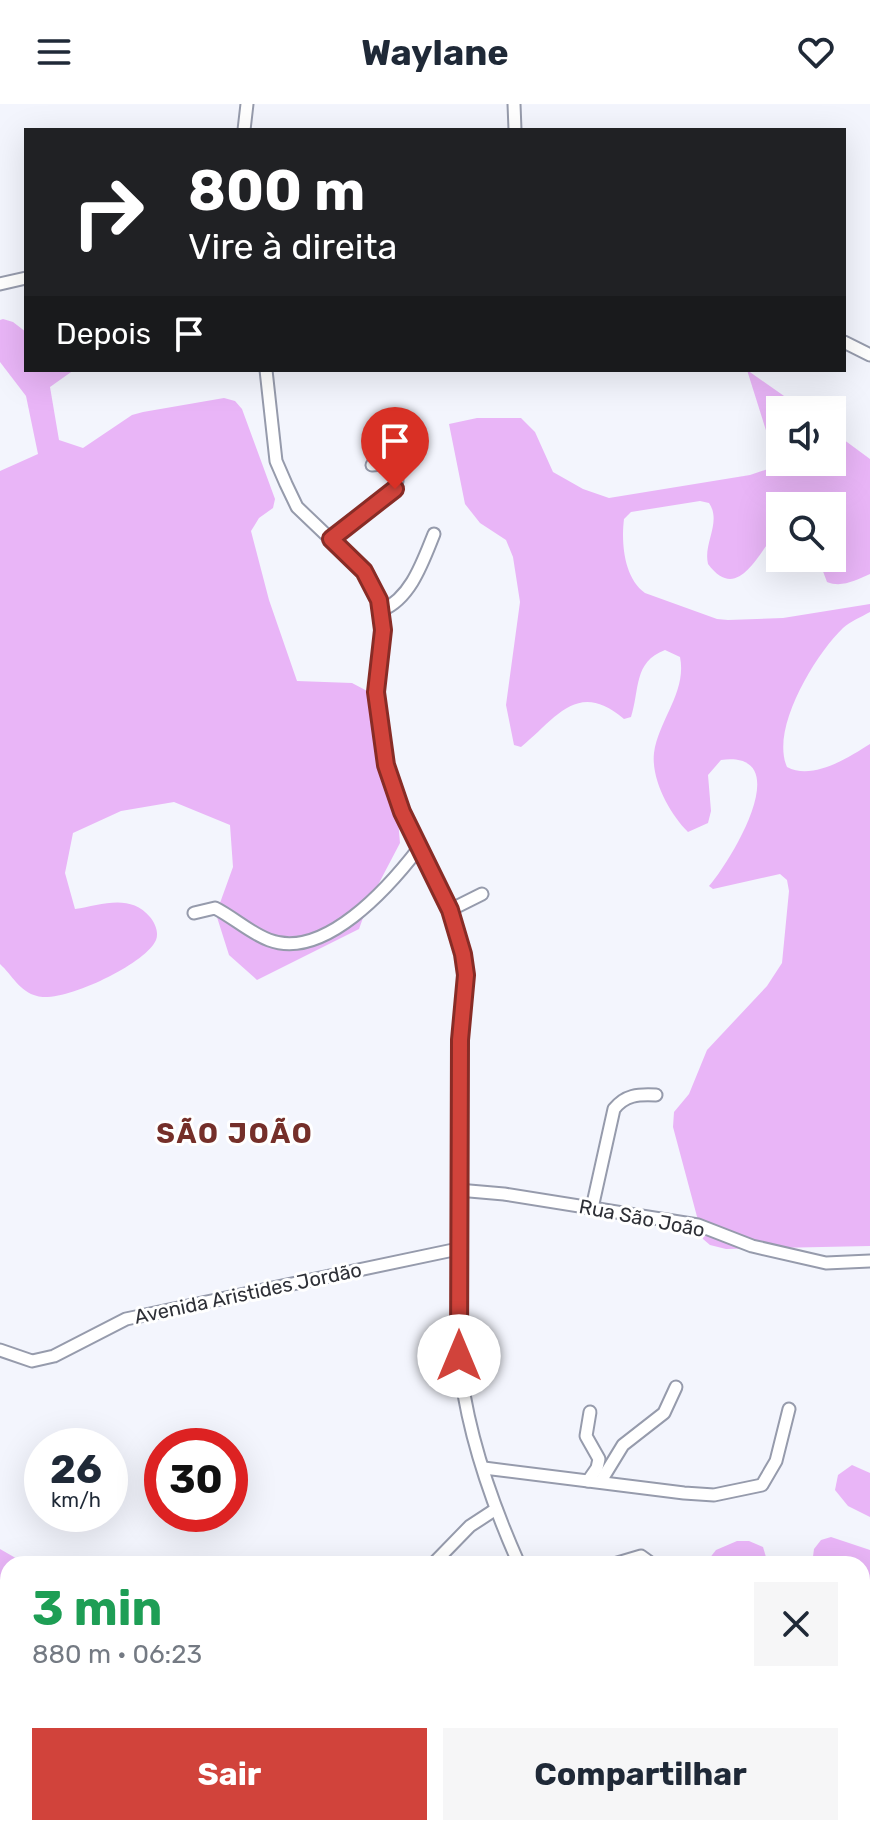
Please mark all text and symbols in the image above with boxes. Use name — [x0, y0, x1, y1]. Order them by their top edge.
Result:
icon: menu — [32, 30, 76, 74]
icon: heart — [794, 30, 838, 74]
text: Waylane — [361, 31, 509, 74]
text: 800 m — [188, 158, 365, 224]
icon: right — [56, 160, 160, 264]
text: Vire à direita — [188, 225, 397, 268]
icon: arrive — [167, 312, 211, 356]
text: Depois — [56, 316, 151, 352]
map controls — [766, 396, 846, 572]
button: sound — [766, 396, 846, 476]
pin — [361, 407, 429, 489]
icon: arrive — [373, 419, 417, 463]
button: search — [766, 492, 846, 572]
district label: SÃO JOÃO — [156, 1117, 314, 1150]
street label: Rua São João — [577, 1194, 707, 1242]
street label: Avenida Aristides Jordão — [132, 1257, 364, 1329]
position arrow — [417, 1314, 501, 1398]
speed limit sign: 30 — [144, 1428, 248, 1532]
text: 26 — [50, 1446, 102, 1493]
text: km/h — [51, 1488, 101, 1512]
text: 3 min — [32, 1580, 162, 1637]
button: close — [754, 1582, 838, 1666]
text: 880 m · 06:23 — [32, 1639, 202, 1670]
button: Sair — [32, 1728, 427, 1820]
button: Compartilhar — [443, 1728, 838, 1820]

